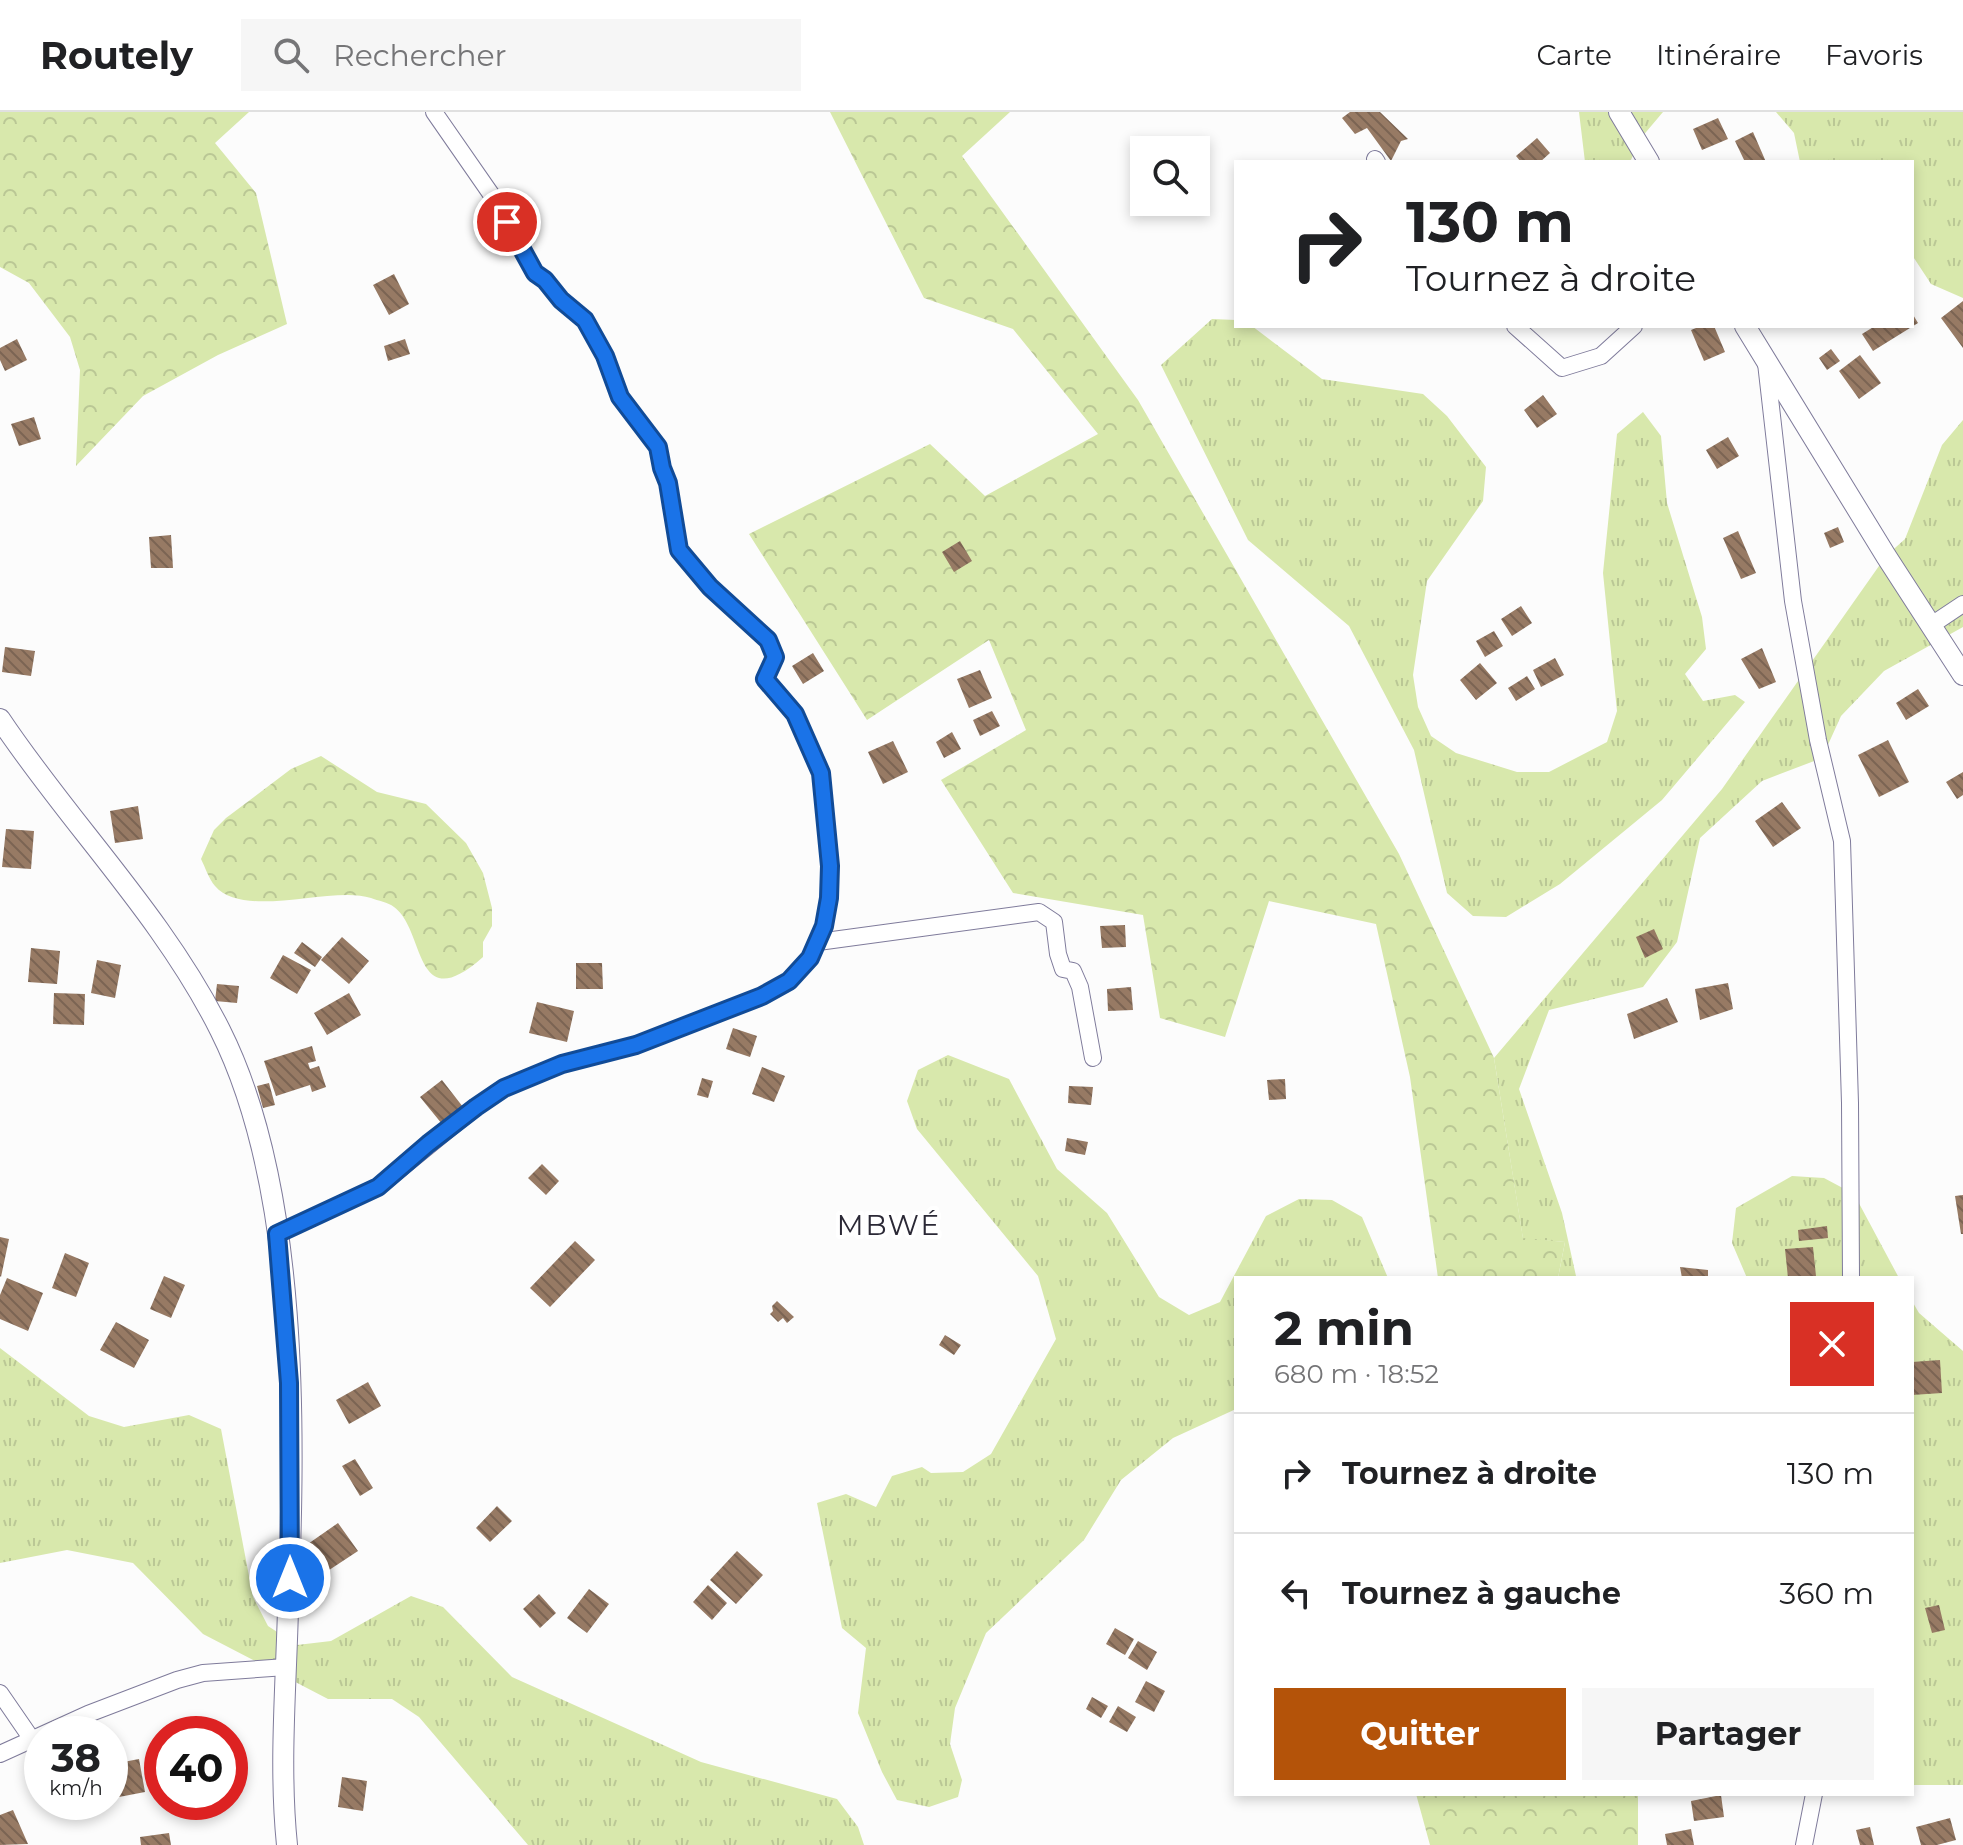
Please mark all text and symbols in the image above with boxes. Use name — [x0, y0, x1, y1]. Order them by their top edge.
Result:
search box — [241, 19, 801, 91]
text: Routely — [40, 32, 193, 79]
icon: search — [269, 33, 313, 77]
text: Rechercher — [333, 37, 507, 74]
text: Carte — [1536, 38, 1612, 72]
text: Itinéraire — [1656, 38, 1781, 72]
text: Favoris — [1825, 38, 1923, 72]
map controls — [1130, 136, 1210, 216]
button: search — [1130, 136, 1210, 216]
pin — [473, 188, 541, 256]
text: 130 m — [1406, 188, 1574, 256]
icon: right — [1274, 192, 1378, 296]
icon: arrive — [485, 200, 529, 244]
text: Tournez à droite — [1406, 256, 1696, 300]
district label: MBWÉ — [837, 1208, 941, 1242]
text: 2 min — [1274, 1299, 1414, 1357]
button: close — [1790, 1302, 1874, 1386]
text: 680 m · 18:52 — [1274, 1358, 1439, 1390]
icon: right — [1274, 1451, 1318, 1495]
text: Tournez à droite — [1342, 1455, 1597, 1492]
text: 130 m — [1787, 1455, 1874, 1492]
position arrow — [248, 1536, 332, 1620]
icon: left — [1274, 1571, 1318, 1615]
text: Tournez à gauche — [1342, 1575, 1621, 1612]
text: 360 m — [1779, 1575, 1874, 1612]
button: Quitter — [1274, 1688, 1566, 1780]
button: Partager — [1582, 1688, 1874, 1780]
speed limit sign: 40 — [144, 1716, 248, 1820]
text: 38 — [51, 1733, 101, 1782]
text: km/h — [49, 1776, 103, 1800]

